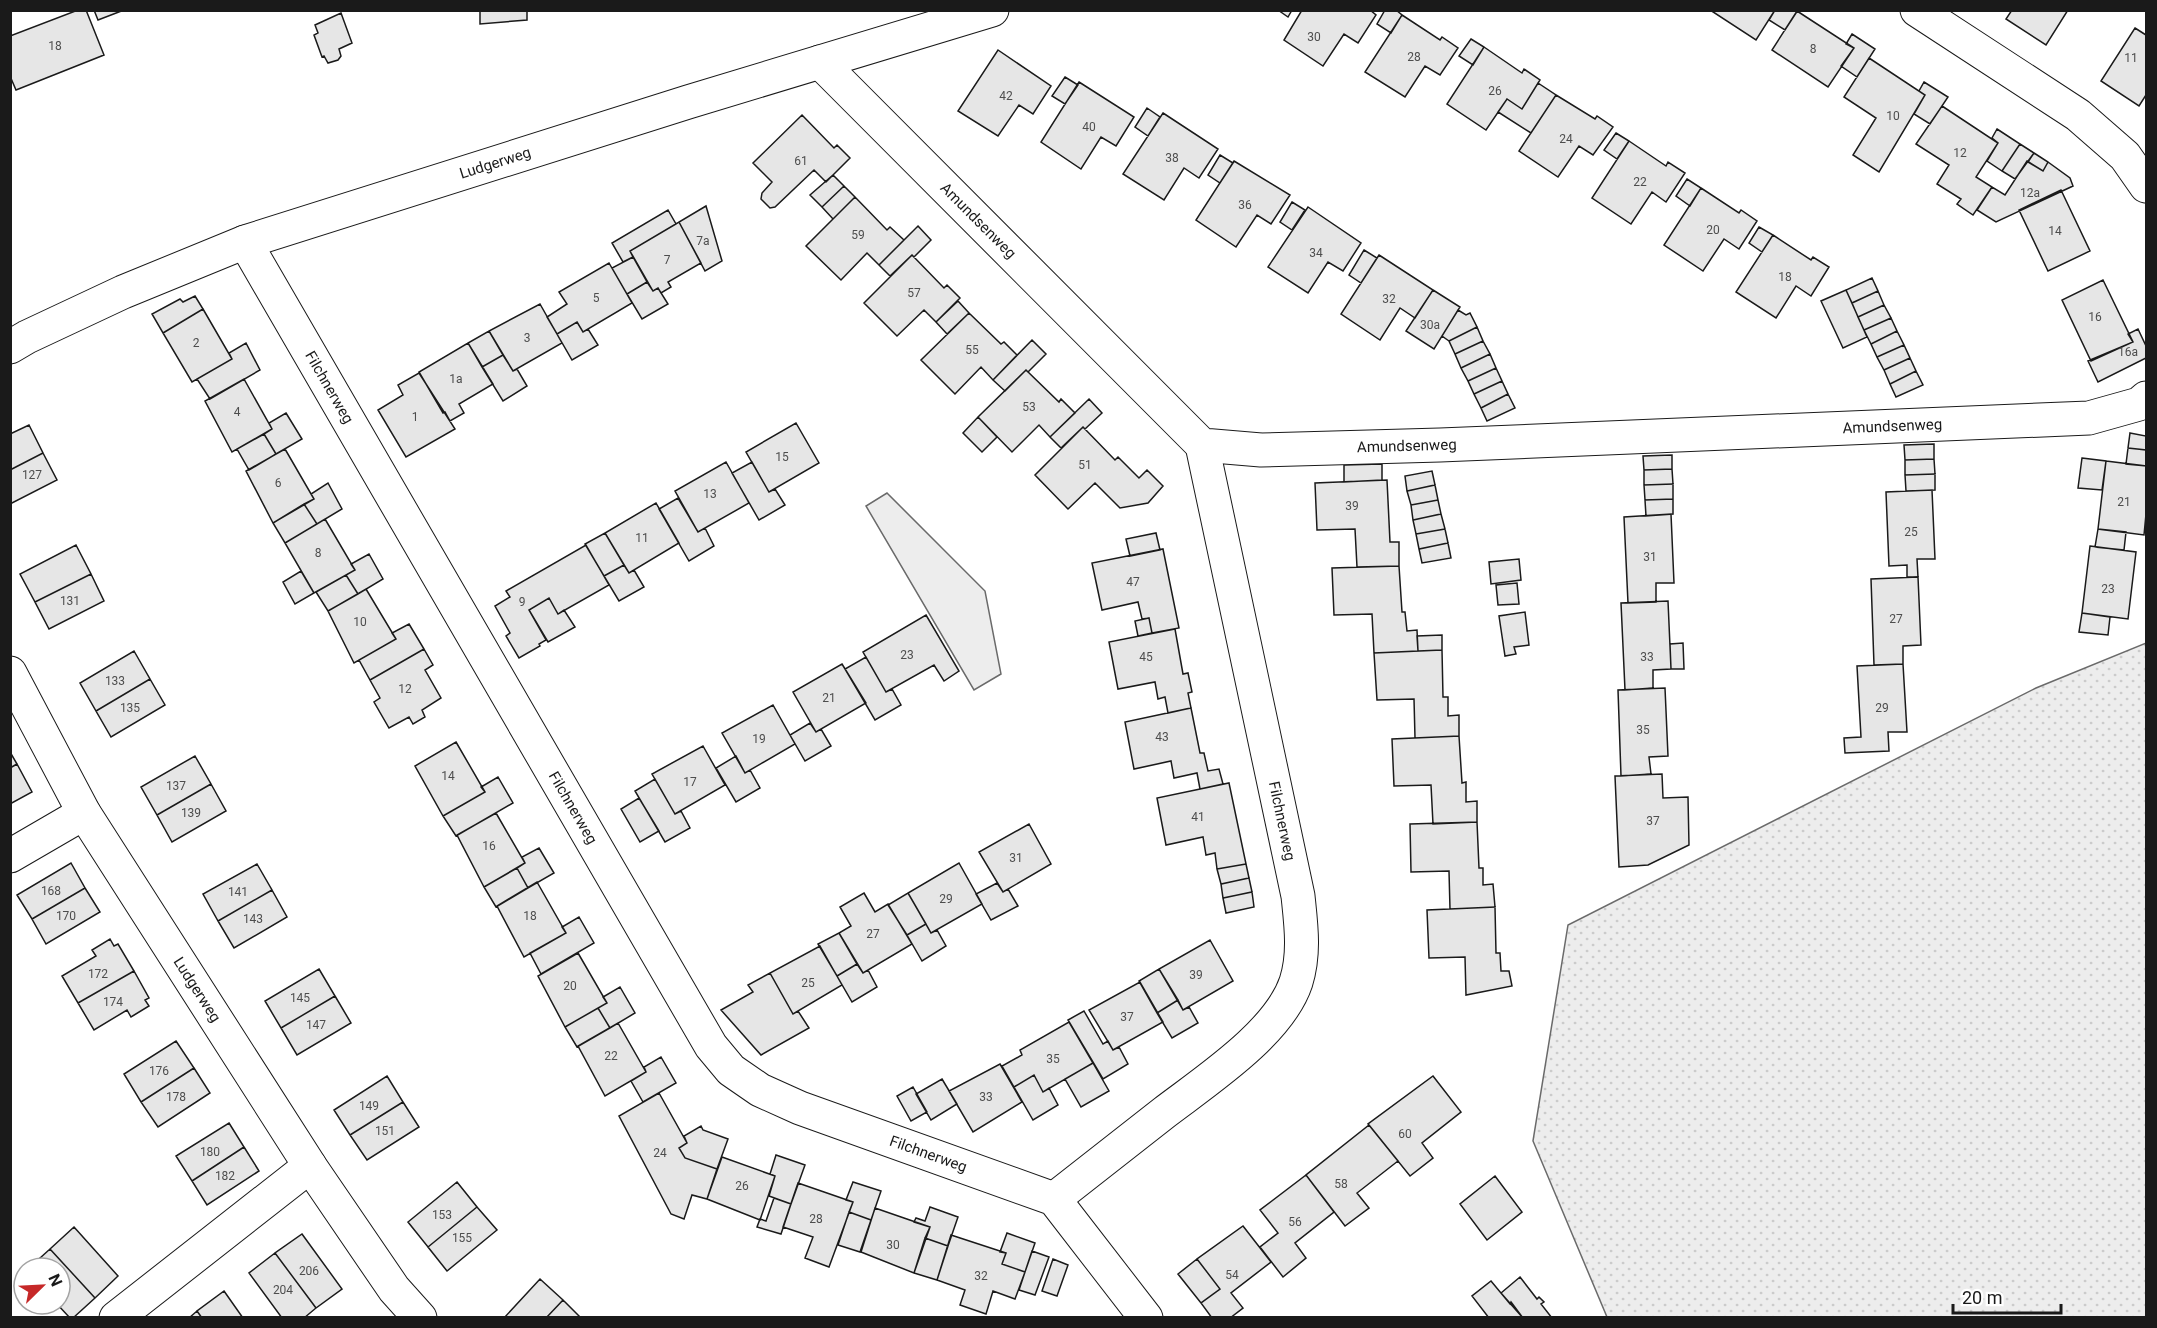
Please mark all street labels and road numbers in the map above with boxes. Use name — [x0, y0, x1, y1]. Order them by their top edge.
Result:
street label: Ludgerweg — [457, 143, 533, 183]
street label: Amundsenweg — [937, 179, 1020, 262]
street label: Filchnerweg — [301, 348, 357, 427]
street label: Amundsenweg — [1842, 415, 1943, 437]
street label: Amundsenweg — [1357, 435, 1457, 456]
street label: Filchnerweg — [545, 768, 601, 847]
street label: Filchnerweg — [1265, 780, 1299, 862]
street label: Ludgerweg — [170, 954, 225, 1026]
street label: Filchnerweg — [887, 1132, 970, 1176]

